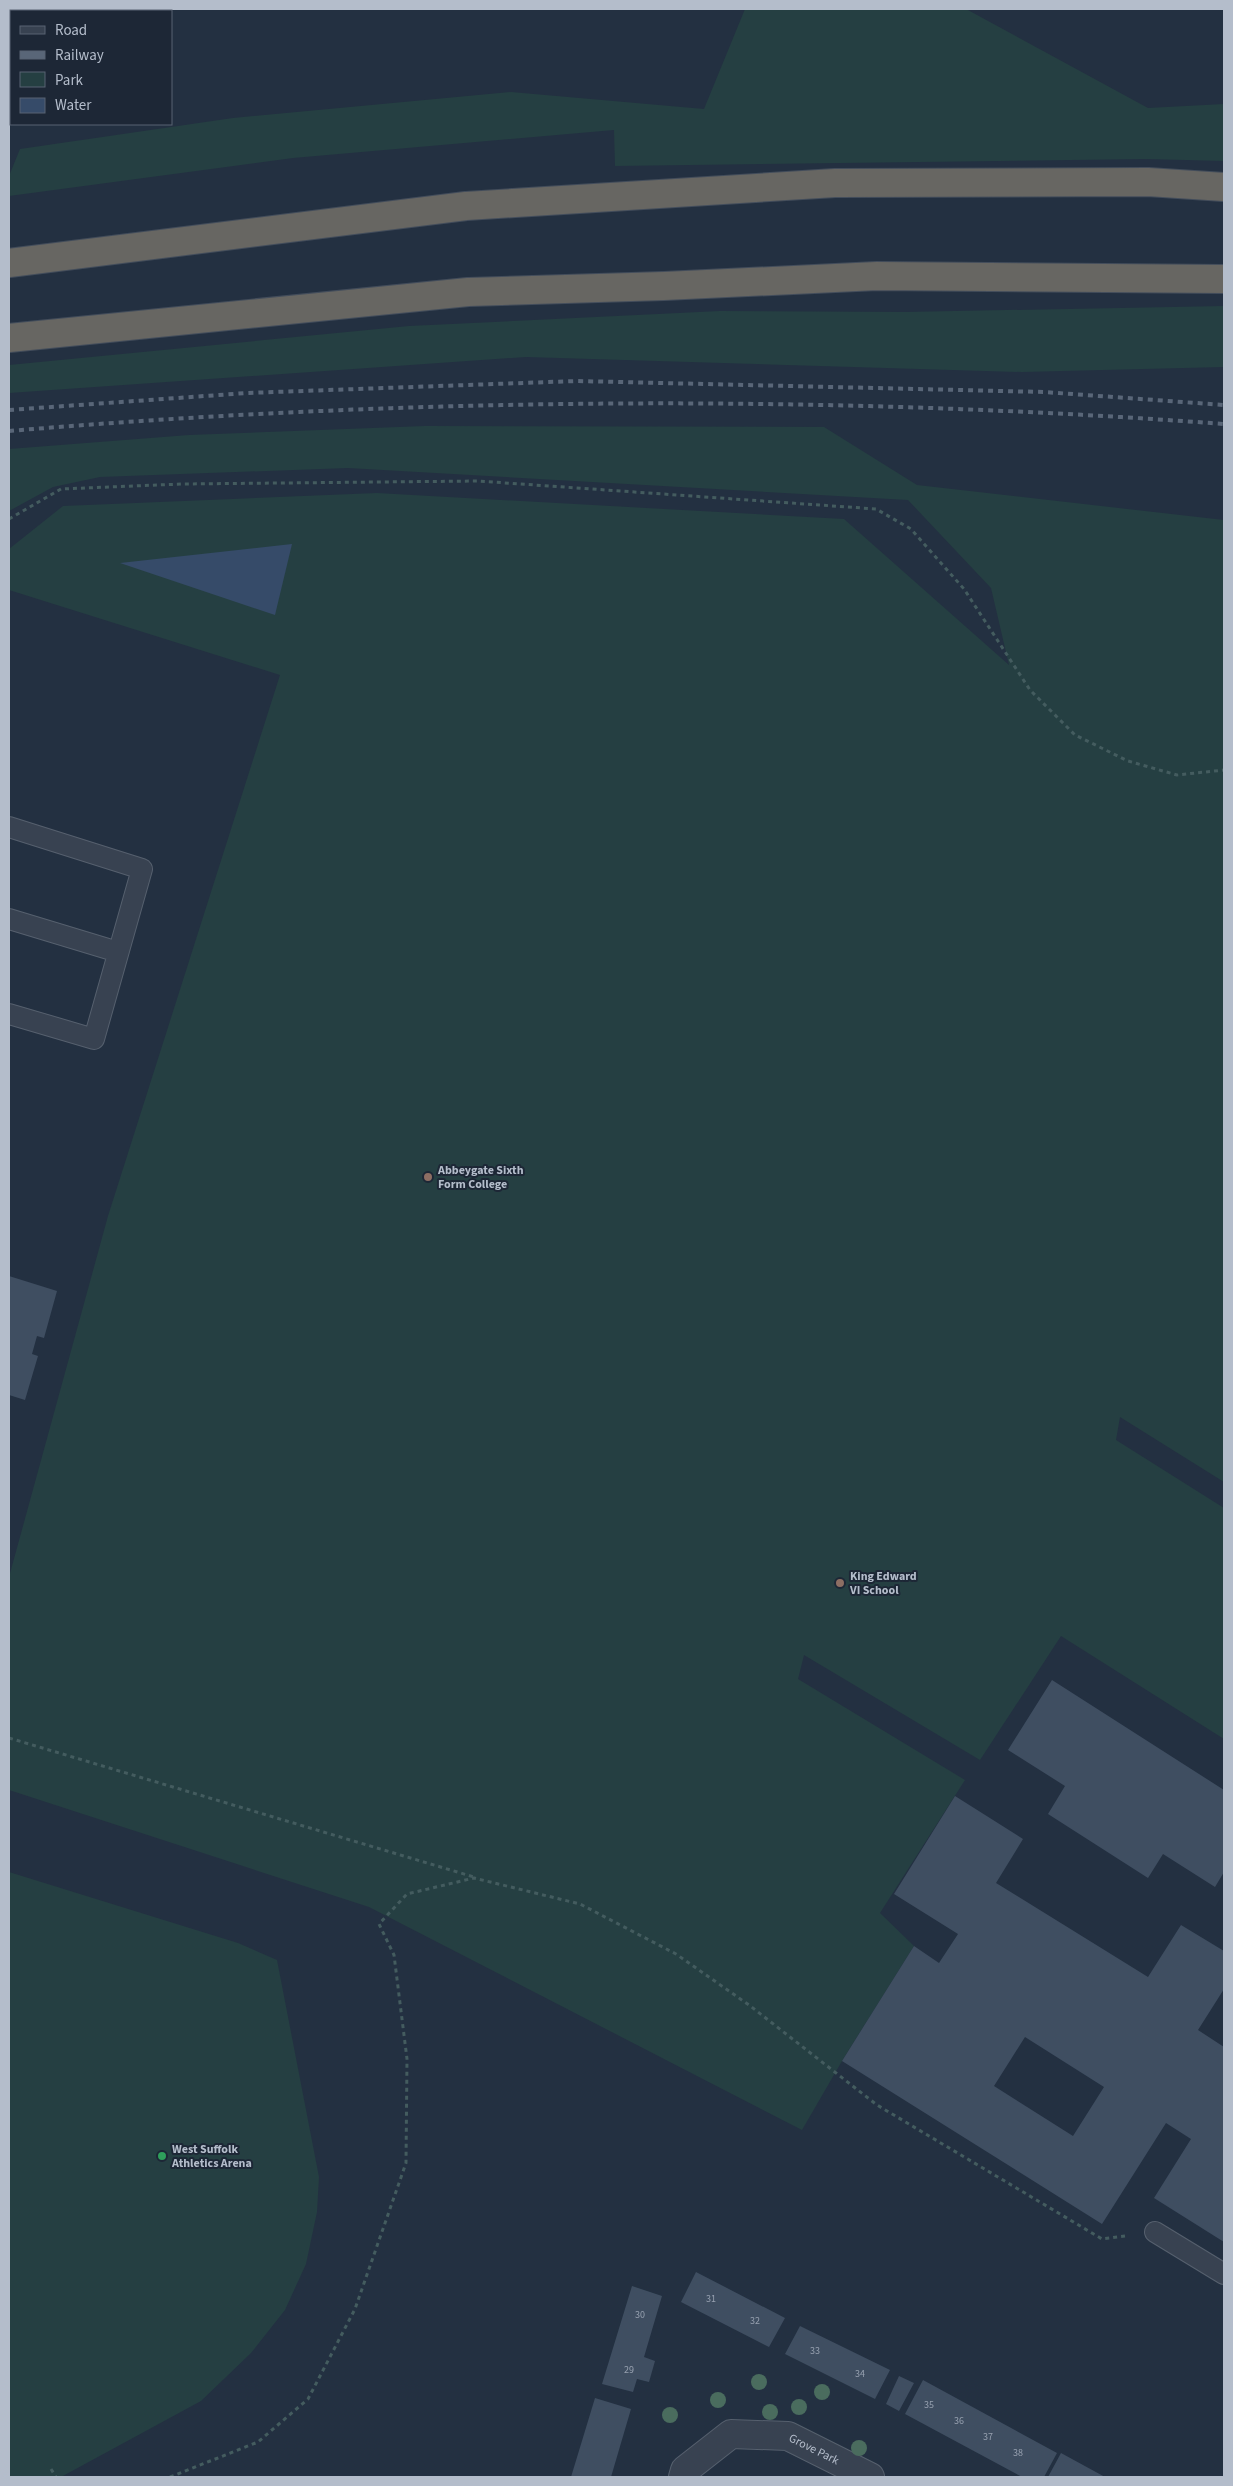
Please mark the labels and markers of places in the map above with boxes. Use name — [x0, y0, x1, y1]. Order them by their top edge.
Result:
place label: Abbeygate Sixth Form College — [437, 1162, 524, 1193]
marker: Abbeygate Sixth Form College — [422, 1171, 434, 1183]
place label: King Edward VI School — [849, 1568, 917, 1599]
marker: King Edward VI School — [834, 1577, 846, 1589]
place label: West Suffolk Athletics Arena — [171, 2141, 252, 2172]
marker: West Suffolk Athletics Arena — [156, 2150, 168, 2162]

